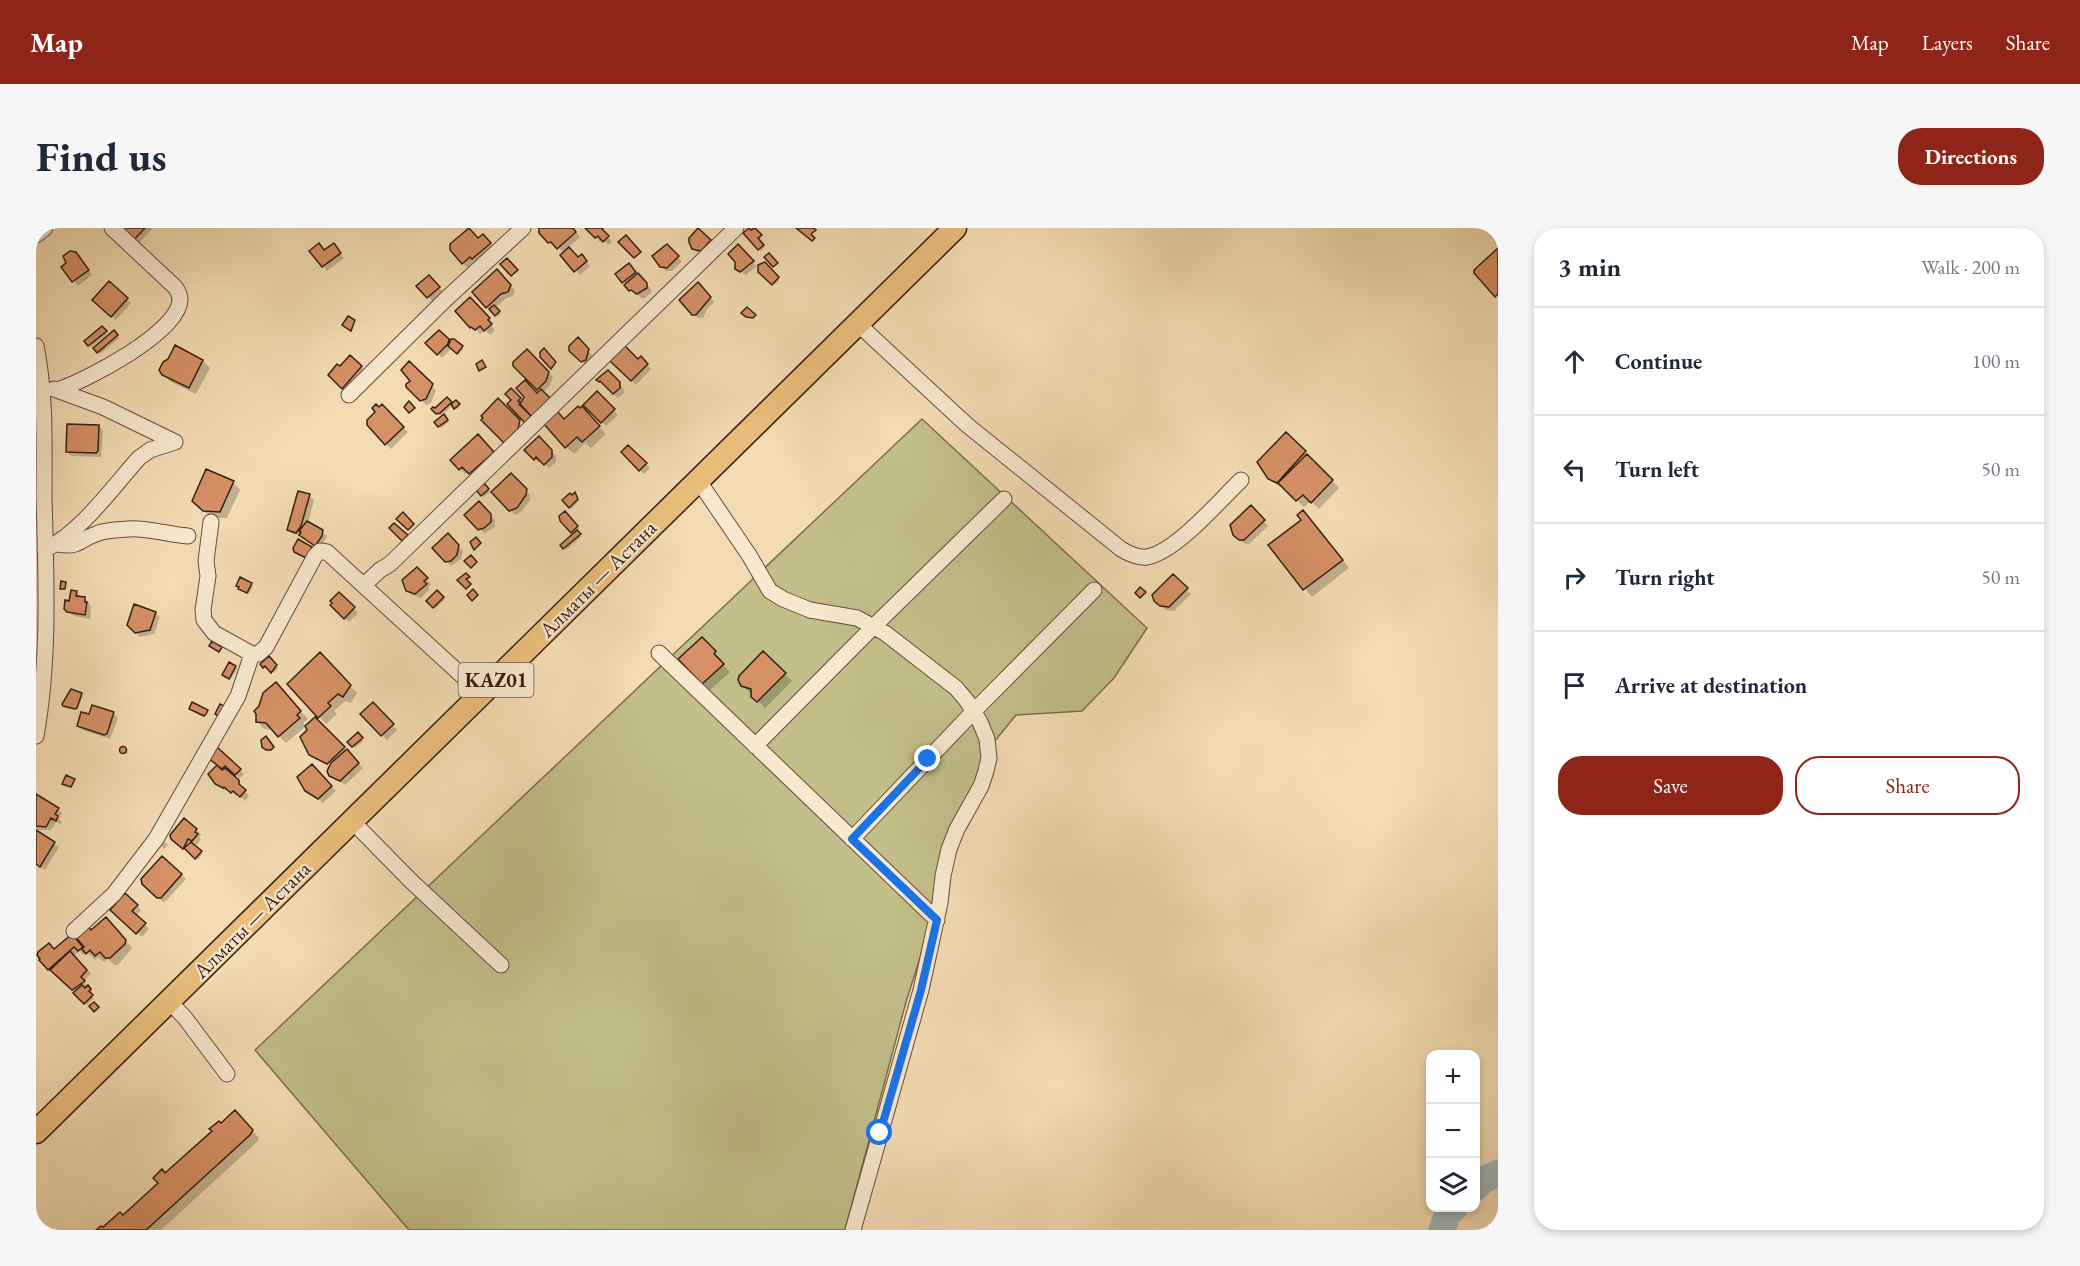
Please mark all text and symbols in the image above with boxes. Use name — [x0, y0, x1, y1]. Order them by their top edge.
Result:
text: Map — [30, 24, 83, 60]
text: Map — [1851, 29, 1889, 56]
text: Layers — [1922, 29, 1973, 56]
text: Share — [2006, 29, 2050, 56]
button: Directions — [1898, 128, 2044, 185]
text: Find us — [36, 129, 167, 184]
text: 3 min — [1558, 250, 1621, 284]
text: Walk · 200 m — [1921, 254, 2020, 280]
icon: ahead — [1558, 345, 1591, 378]
text: Continue — [1615, 347, 1702, 376]
text: 100 m — [1972, 348, 2020, 374]
icon: left — [1558, 453, 1591, 486]
text: Turn left — [1615, 455, 1699, 484]
text: 50 m — [1981, 456, 2020, 482]
street label: Алматы — Астана — [532, 514, 663, 644]
icon: right — [1558, 561, 1591, 594]
text: Turn right — [1615, 563, 1714, 592]
text: 50 m — [1981, 564, 2020, 590]
road number: KАZ01 — [458, 663, 534, 697]
icon: arrive — [1558, 669, 1591, 702]
text: Arrive at destination — [1615, 671, 1807, 700]
route end — [914, 745, 940, 771]
button: Save — [1558, 756, 1783, 815]
button: Share — [1795, 756, 2020, 815]
street label: Алматы — Астана — [186, 855, 317, 985]
map controls — [1426, 1050, 1480, 1212]
button: + — [1426, 1050, 1480, 1104]
button: − — [1426, 1104, 1480, 1158]
route start — [866, 1119, 892, 1145]
button: layers — [1426, 1158, 1480, 1212]

